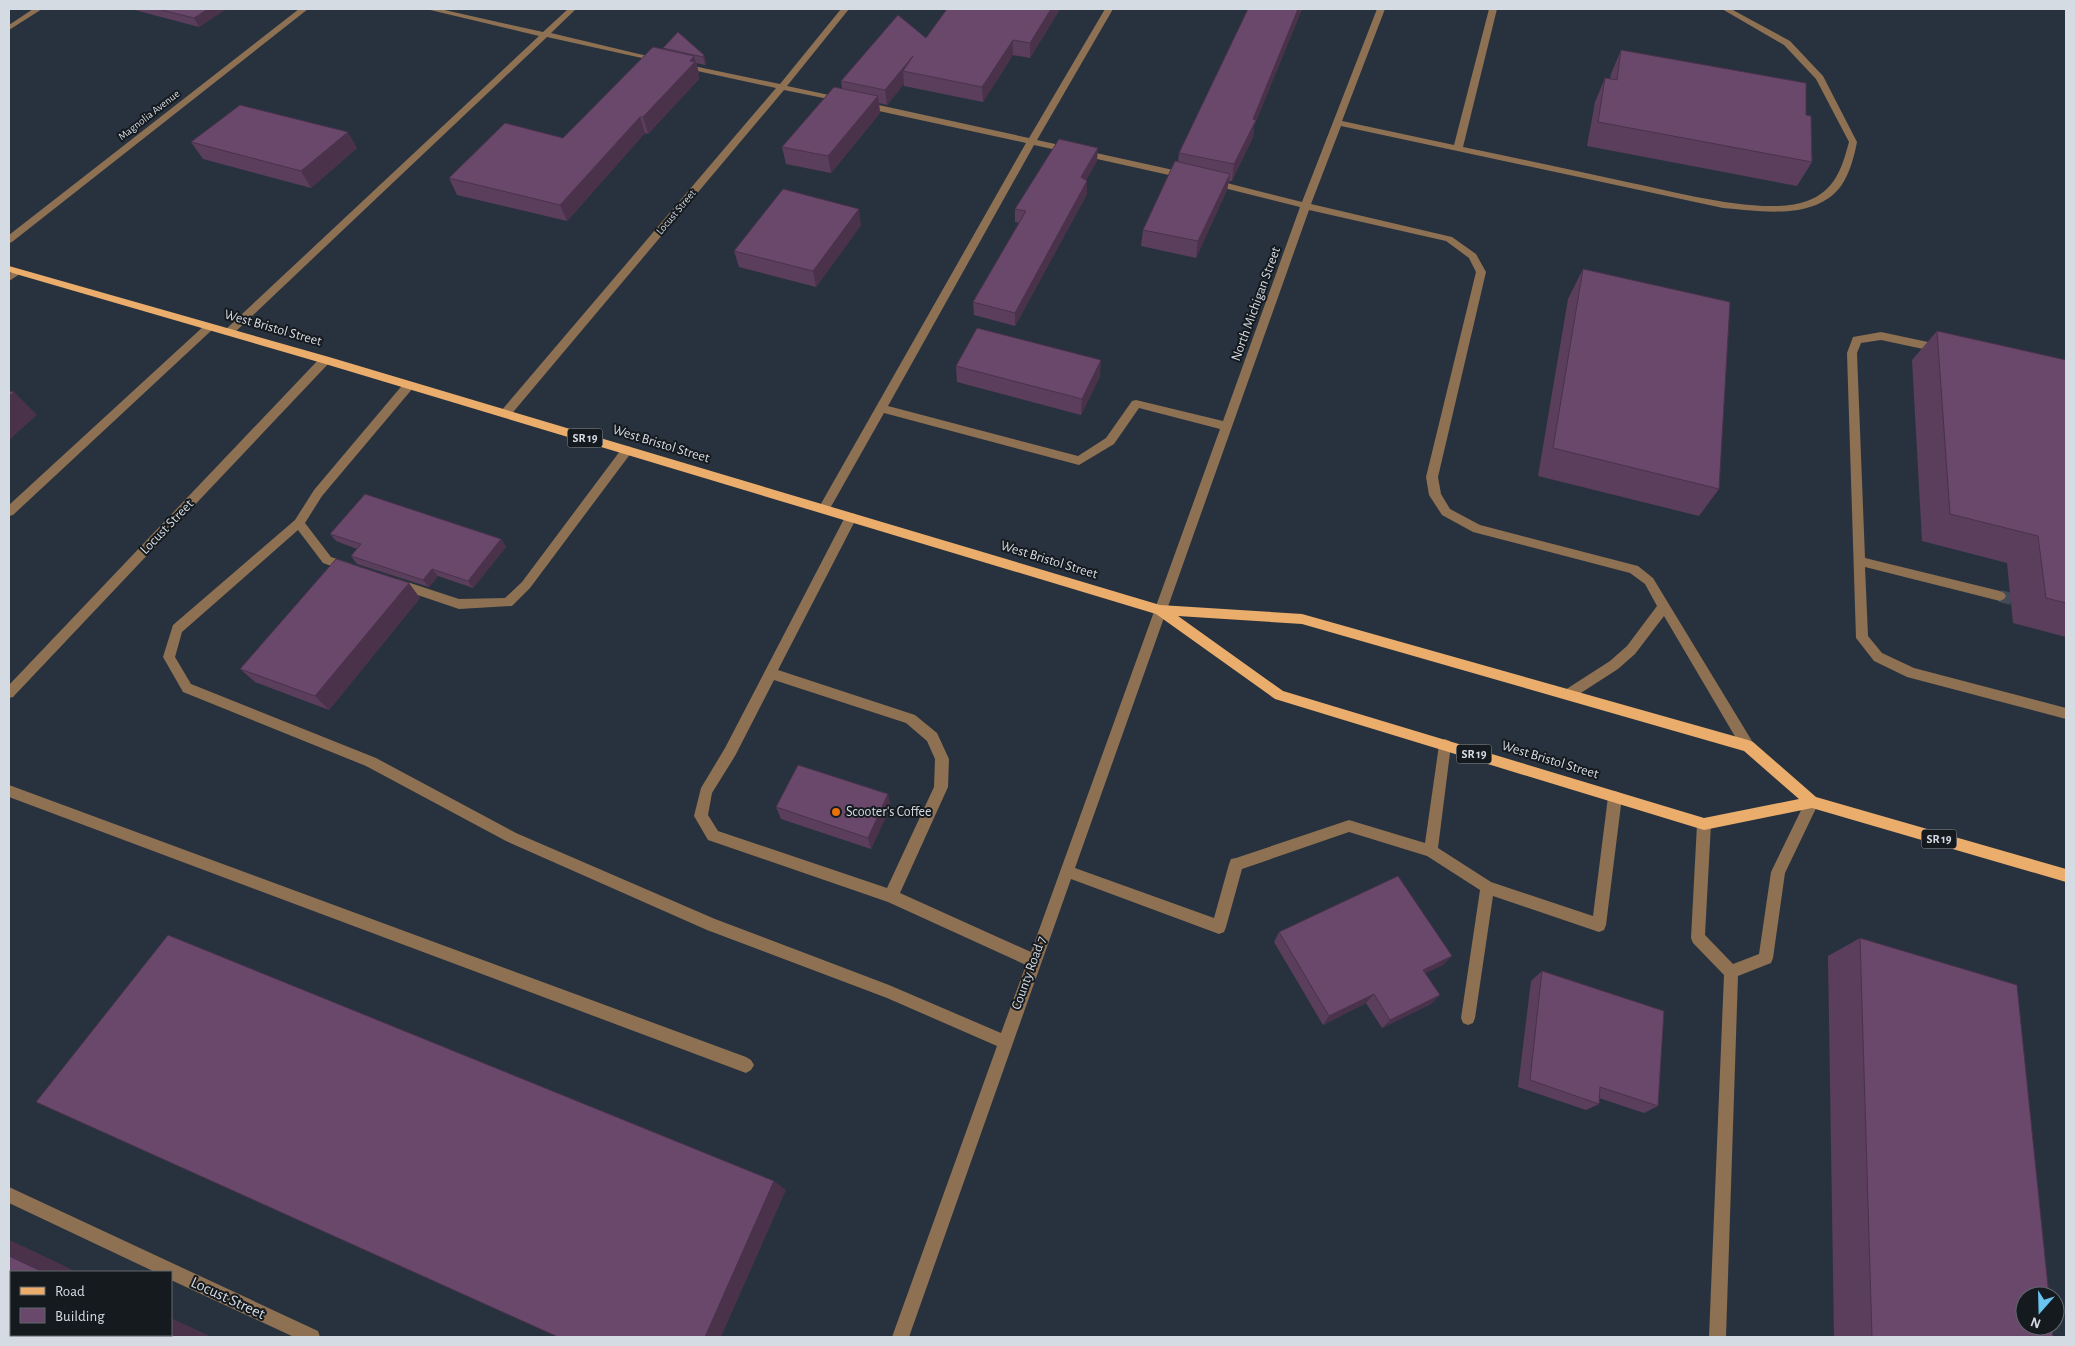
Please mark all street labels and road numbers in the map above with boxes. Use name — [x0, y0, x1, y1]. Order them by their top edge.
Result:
street label: Magnolia Avenue — [116, 88, 182, 142]
street label: Locust Street — [654, 187, 698, 237]
street label: North Michigan Street — [1229, 244, 1283, 363]
street label: West Bristol Street — [223, 307, 324, 349]
street label: West Bristol Street — [611, 423, 712, 466]
road number: SR 19 — [568, 428, 602, 448]
street label: Locust Street — [138, 497, 197, 557]
street label: West Bristol Street — [999, 539, 1100, 582]
street label: West Bristol Street — [1500, 739, 1601, 782]
road number: SR 19 — [1456, 744, 1492, 764]
road number: SR 19 — [1922, 830, 1956, 849]
street label: County Road 7 — [1009, 934, 1049, 1012]
street label: Locust Street — [188, 1274, 268, 1322]

